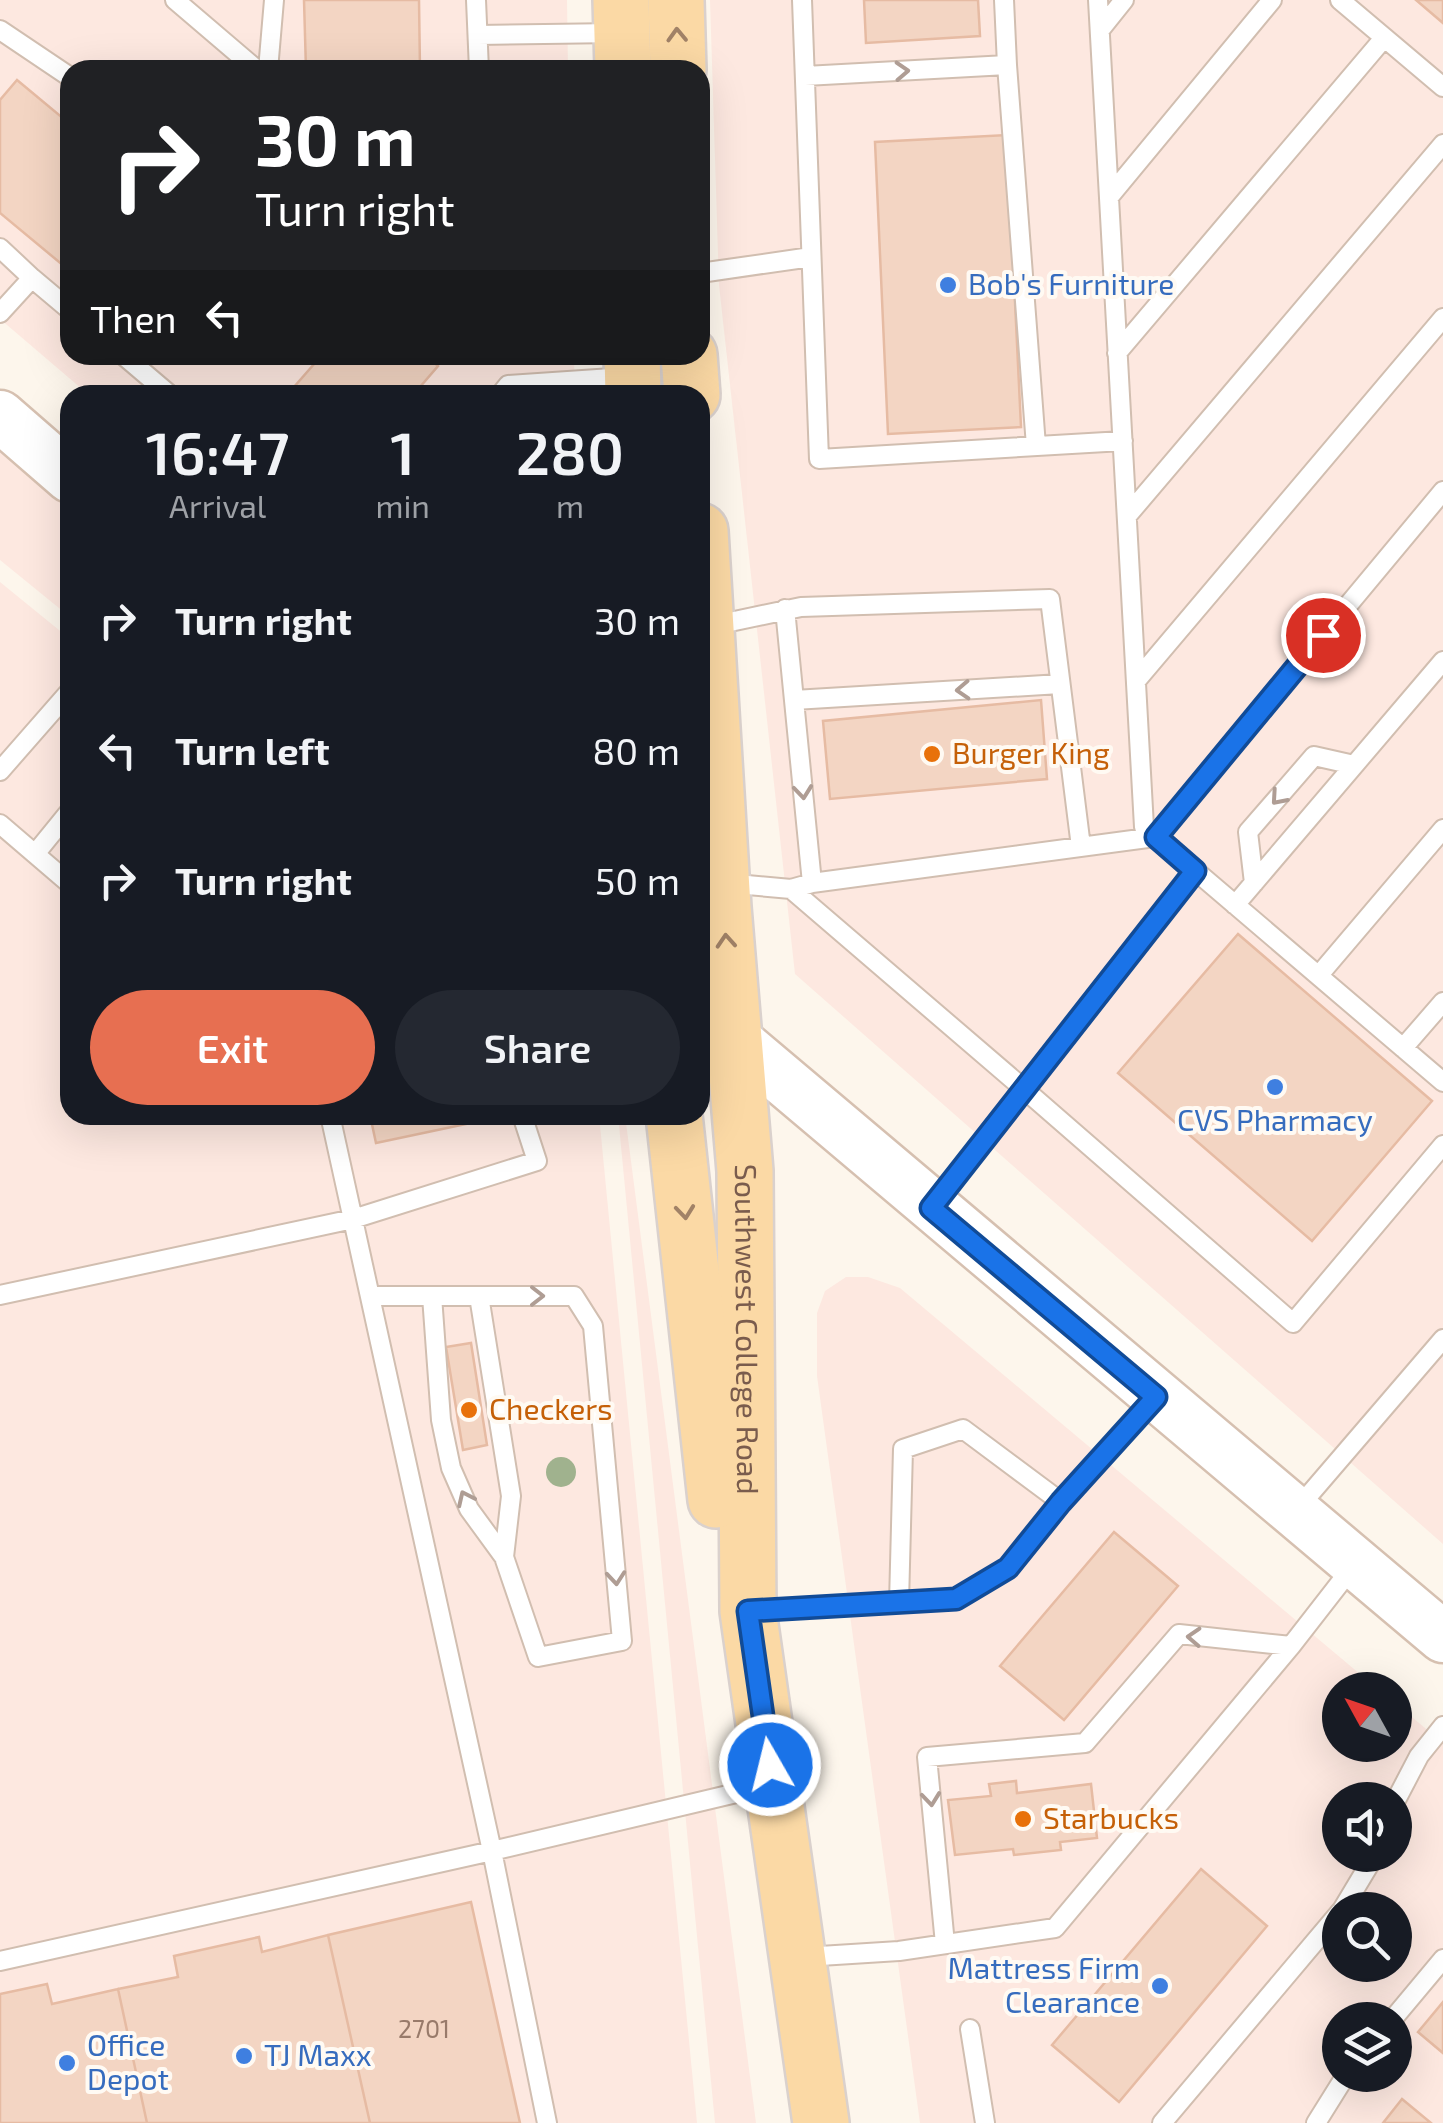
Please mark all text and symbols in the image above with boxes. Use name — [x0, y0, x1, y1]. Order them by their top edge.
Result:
one-way arrow — [667, 27, 688, 42]
one-way arrow — [894, 61, 910, 82]
text: 30 m — [255, 96, 416, 180]
icon: right — [90, 100, 220, 230]
text: Turn right — [255, 181, 455, 235]
place label: Bob's Furniture — [968, 265, 1174, 301]
marker: Bob's Furniture — [937, 274, 959, 296]
icon: left — [197, 290, 252, 345]
text: Then — [90, 295, 177, 341]
text: 16:47 — [146, 415, 290, 487]
text: 1 — [390, 415, 415, 487]
text: 280 — [516, 415, 624, 487]
text: Arrival — [169, 486, 266, 524]
text: min — [375, 486, 430, 524]
text: m — [556, 486, 584, 524]
icon: right — [90, 593, 145, 648]
pin — [1281, 593, 1366, 678]
text: Turn right — [175, 597, 352, 643]
text: 30 m — [594, 597, 680, 643]
icon: arrive — [1296, 608, 1351, 663]
one-way arrow — [955, 679, 971, 700]
icon: left — [90, 723, 145, 778]
text: Turn left — [175, 727, 330, 773]
text: 80 m — [592, 727, 680, 773]
place label: Burger King — [952, 734, 1110, 770]
marker: Burger King — [921, 743, 943, 765]
one-way arrow — [792, 784, 813, 800]
one-way arrow — [1271, 786, 1289, 805]
icon: right — [90, 853, 145, 908]
text: Turn right — [175, 857, 352, 903]
text: 50 m — [595, 857, 680, 903]
one-way arrow — [715, 933, 737, 949]
button: Exit — [90, 990, 375, 1105]
button: Share — [395, 990, 680, 1105]
marker: CVS Pharmacy — [1264, 1076, 1286, 1098]
place label: CVS Pharmacy — [1177, 1101, 1373, 1137]
street label: Southwest College Road — [729, 1164, 767, 1495]
one-way arrow — [673, 1204, 695, 1220]
one-way arrow — [530, 1285, 546, 1307]
place label: Checkers — [489, 1390, 613, 1426]
marker: Checkers — [458, 1399, 480, 1421]
one-way arrow — [458, 1490, 478, 1508]
one-way arrow — [605, 1571, 627, 1587]
one-way arrow — [1186, 1627, 1202, 1648]
north arrow — [1322, 1672, 1412, 1762]
map controls — [1322, 1672, 1412, 2092]
position arrow — [718, 1713, 822, 1817]
button: sound — [1322, 1782, 1412, 1872]
one-way arrow — [919, 1791, 941, 1807]
place label: Starbucks — [1043, 1799, 1179, 1835]
marker: Starbucks — [1012, 1808, 1034, 1830]
button: search — [1322, 1892, 1412, 1982]
place label: Mattress Firm Clearance — [948, 1949, 1140, 2019]
marker: Mattress Firm Clearance — [1149, 1975, 1171, 1997]
button: layers — [1322, 2002, 1412, 2092]
house number: 2701 — [398, 2013, 450, 2043]
place label: Office Depot — [87, 2026, 169, 2096]
place label: TJ Maxx — [264, 2036, 372, 2072]
marker: TJ Maxx — [233, 2045, 255, 2067]
marker: Office Depot — [56, 2052, 78, 2074]

